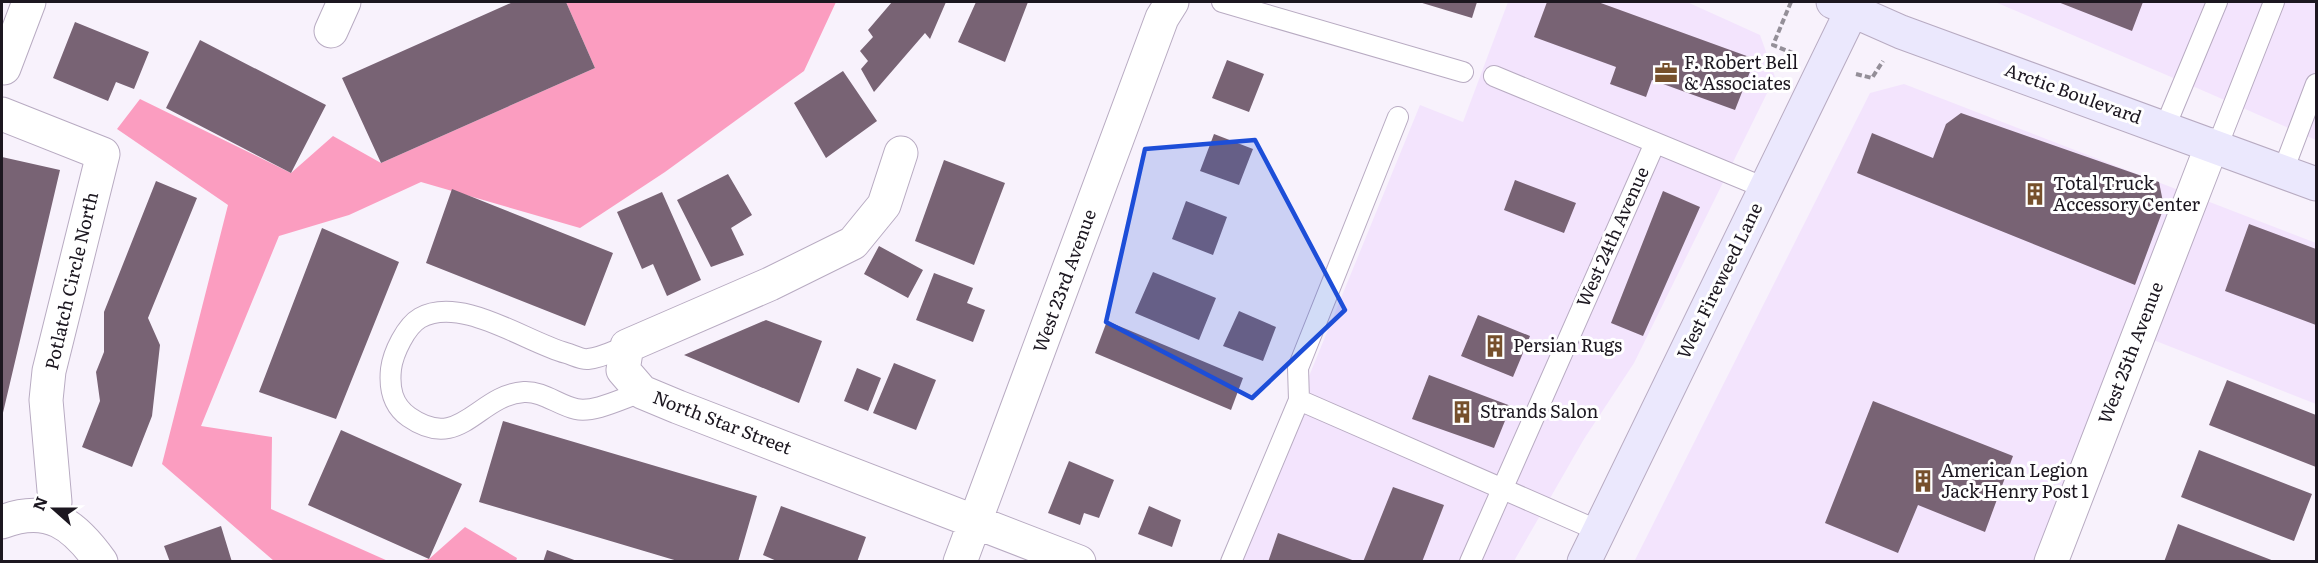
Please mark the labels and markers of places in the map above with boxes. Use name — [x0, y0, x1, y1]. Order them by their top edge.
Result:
place label: F. Robert Bell & Associates — [1684, 48, 1798, 96]
office icon: F. Robert Bell & Associates — [1653, 60, 1679, 86]
place label: Total Truck Accessory Center — [2053, 169, 2201, 217]
building icon: Total Truck Accessory Center — [2022, 181, 2048, 207]
place label: Persian Rugs — [1513, 331, 1622, 358]
building icon: Persian Rugs — [1482, 333, 1508, 359]
place label: Strands Salon — [1480, 397, 1599, 424]
building icon: Strands Salon — [1449, 399, 1475, 425]
place label: American Legion Jack Henry Post 1 — [1941, 456, 2089, 504]
building icon: American Legion Jack Henry Post 1 — [1910, 468, 1936, 494]

